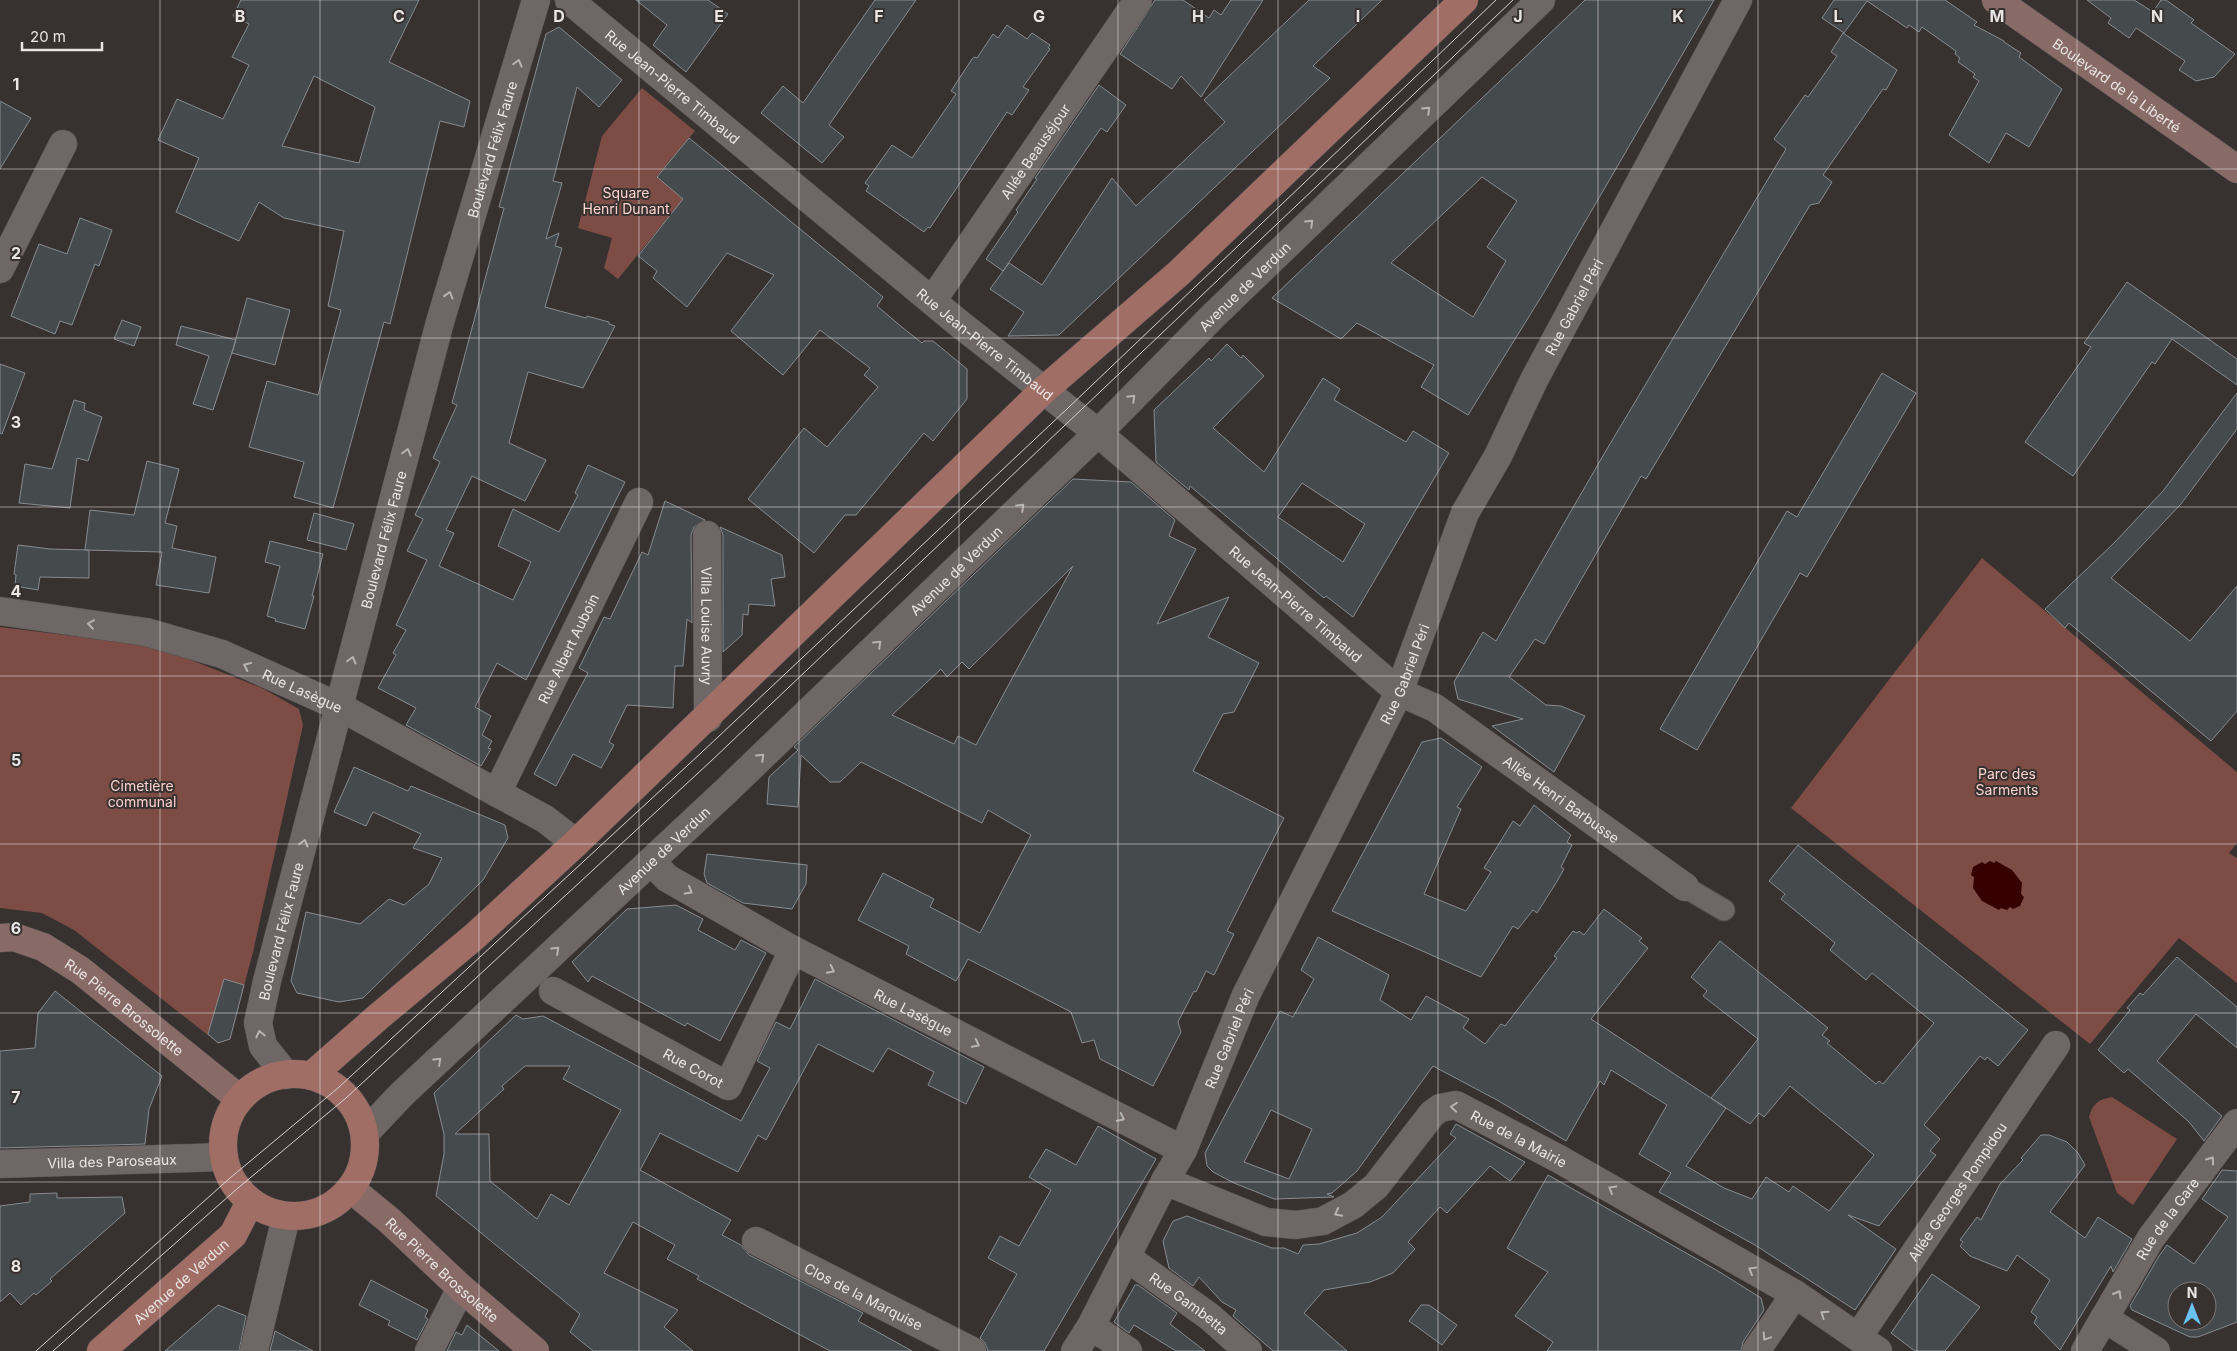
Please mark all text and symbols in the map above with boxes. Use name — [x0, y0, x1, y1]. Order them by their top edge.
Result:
text: B — [235, 6, 245, 26]
text: C — [393, 6, 405, 26]
text: D — [553, 6, 565, 26]
text: E — [714, 6, 724, 26]
text: F — [874, 6, 884, 26]
text: G — [1033, 6, 1045, 26]
text: H — [1192, 6, 1204, 26]
text: I — [1356, 6, 1360, 26]
text: J — [1513, 6, 1523, 26]
text: K — [1672, 6, 1684, 26]
text: L — [1833, 6, 1843, 26]
text: M — [1990, 6, 2004, 26]
text: N — [2151, 6, 2163, 26]
scale bar — [22, 20, 102, 52]
street label: Rue Jean-Pierre Timbaud — [602, 25, 744, 147]
text: 20 m — [30, 27, 66, 46]
street label: Boulevard de la Liberté — [2050, 34, 2184, 136]
one-way arrow — [512, 60, 522, 68]
text: 1 — [13, 74, 19, 94]
street label: Boulevard Félix Faure — [463, 79, 520, 220]
street label: Allée Beauséjour — [996, 100, 1073, 202]
one-way arrow — [1422, 107, 1431, 116]
park label: Square Henri Dunant — [582, 184, 670, 217]
one-way arrow — [1305, 220, 1314, 229]
street label: Avenue de Verdun — [1195, 238, 1294, 334]
text: 2 — [11, 243, 21, 263]
street label: Rue Gabriel Péri — [1541, 256, 1606, 358]
street label: Rue Jean-Pierre Timbaud — [914, 284, 1057, 403]
one-way arrow — [443, 291, 453, 299]
one-way arrow — [1126, 395, 1135, 404]
text: 3 — [11, 412, 21, 432]
one-way arrow — [401, 448, 411, 456]
street label: Boulevard Félix Faure — [357, 469, 409, 610]
one-way arrow — [1015, 504, 1024, 513]
street label: Avenue de Verdun — [906, 522, 1005, 618]
street label: Rue Jean-Pierre Timbaud — [1226, 542, 1366, 665]
street label: Villa Louise Auvry — [699, 567, 716, 685]
text: 4 — [11, 581, 22, 601]
street label: Rue Albert Auboin — [534, 591, 602, 706]
one-way arrow — [87, 619, 95, 630]
street label: Rue Gabriel Péri — [1376, 621, 1432, 727]
one-way arrow — [873, 641, 882, 650]
one-way arrow — [347, 656, 357, 664]
one-way arrow — [243, 662, 252, 672]
street label: Rue Lasègue — [260, 665, 345, 716]
text: 5 — [11, 750, 21, 770]
street label: Allée Henri Barbusse — [1500, 751, 1623, 846]
one-way arrow — [756, 754, 765, 763]
park label: Parc des Sarments — [1976, 765, 2038, 798]
park label: Cimetière communal — [108, 777, 176, 810]
street label: Avenue de Verdun — [613, 802, 713, 898]
one-way arrow — [298, 839, 308, 847]
street label: Boulevard Félix Faure — [255, 860, 306, 1002]
one-way arrow — [684, 885, 693, 895]
text: 6 — [11, 918, 21, 938]
one-way arrow — [551, 947, 560, 956]
street label: Rue Pierre Brossolette — [62, 954, 187, 1059]
one-way arrow — [826, 964, 835, 974]
street label: Rue Lasègue — [872, 985, 956, 1039]
street label: Rue Gabriel Péri — [1200, 985, 1257, 1091]
one-way arrow — [255, 1030, 266, 1039]
one-way arrow — [971, 1038, 980, 1048]
street label: Rue Corot — [661, 1044, 727, 1091]
one-way arrow — [432, 1058, 441, 1067]
text: 7 — [11, 1087, 21, 1107]
one-way arrow — [1449, 1101, 1457, 1112]
street label: Rue de la Mairie — [1468, 1106, 1570, 1170]
one-way arrow — [1115, 1112, 1124, 1122]
street label: Allée Georges Pompidou — [1904, 1119, 2010, 1264]
street label: Villa des Paroseaux — [47, 1150, 177, 1171]
one-way arrow — [2205, 1157, 2213, 1166]
street label: Rue de la Gare — [2132, 1174, 2202, 1262]
one-way arrow — [1608, 1185, 1617, 1195]
one-way arrow — [1334, 1206, 1343, 1216]
street label: Rue Pierre Brossolette — [383, 1214, 503, 1325]
street label: Avenue de Verdun — [130, 1235, 232, 1327]
text: 8 — [11, 1256, 21, 1276]
street label: Clos de la Marquise — [802, 1259, 926, 1333]
one-way arrow — [1749, 1266, 1758, 1276]
street label: Rue Gambetta — [1146, 1268, 1232, 1338]
north arrow — [2167, 1281, 2217, 1331]
text: N — [2187, 1284, 2197, 1301]
one-way arrow — [2112, 1290, 2122, 1299]
one-way arrow — [1820, 1311, 1829, 1320]
one-way arrow — [1762, 1332, 1772, 1341]

